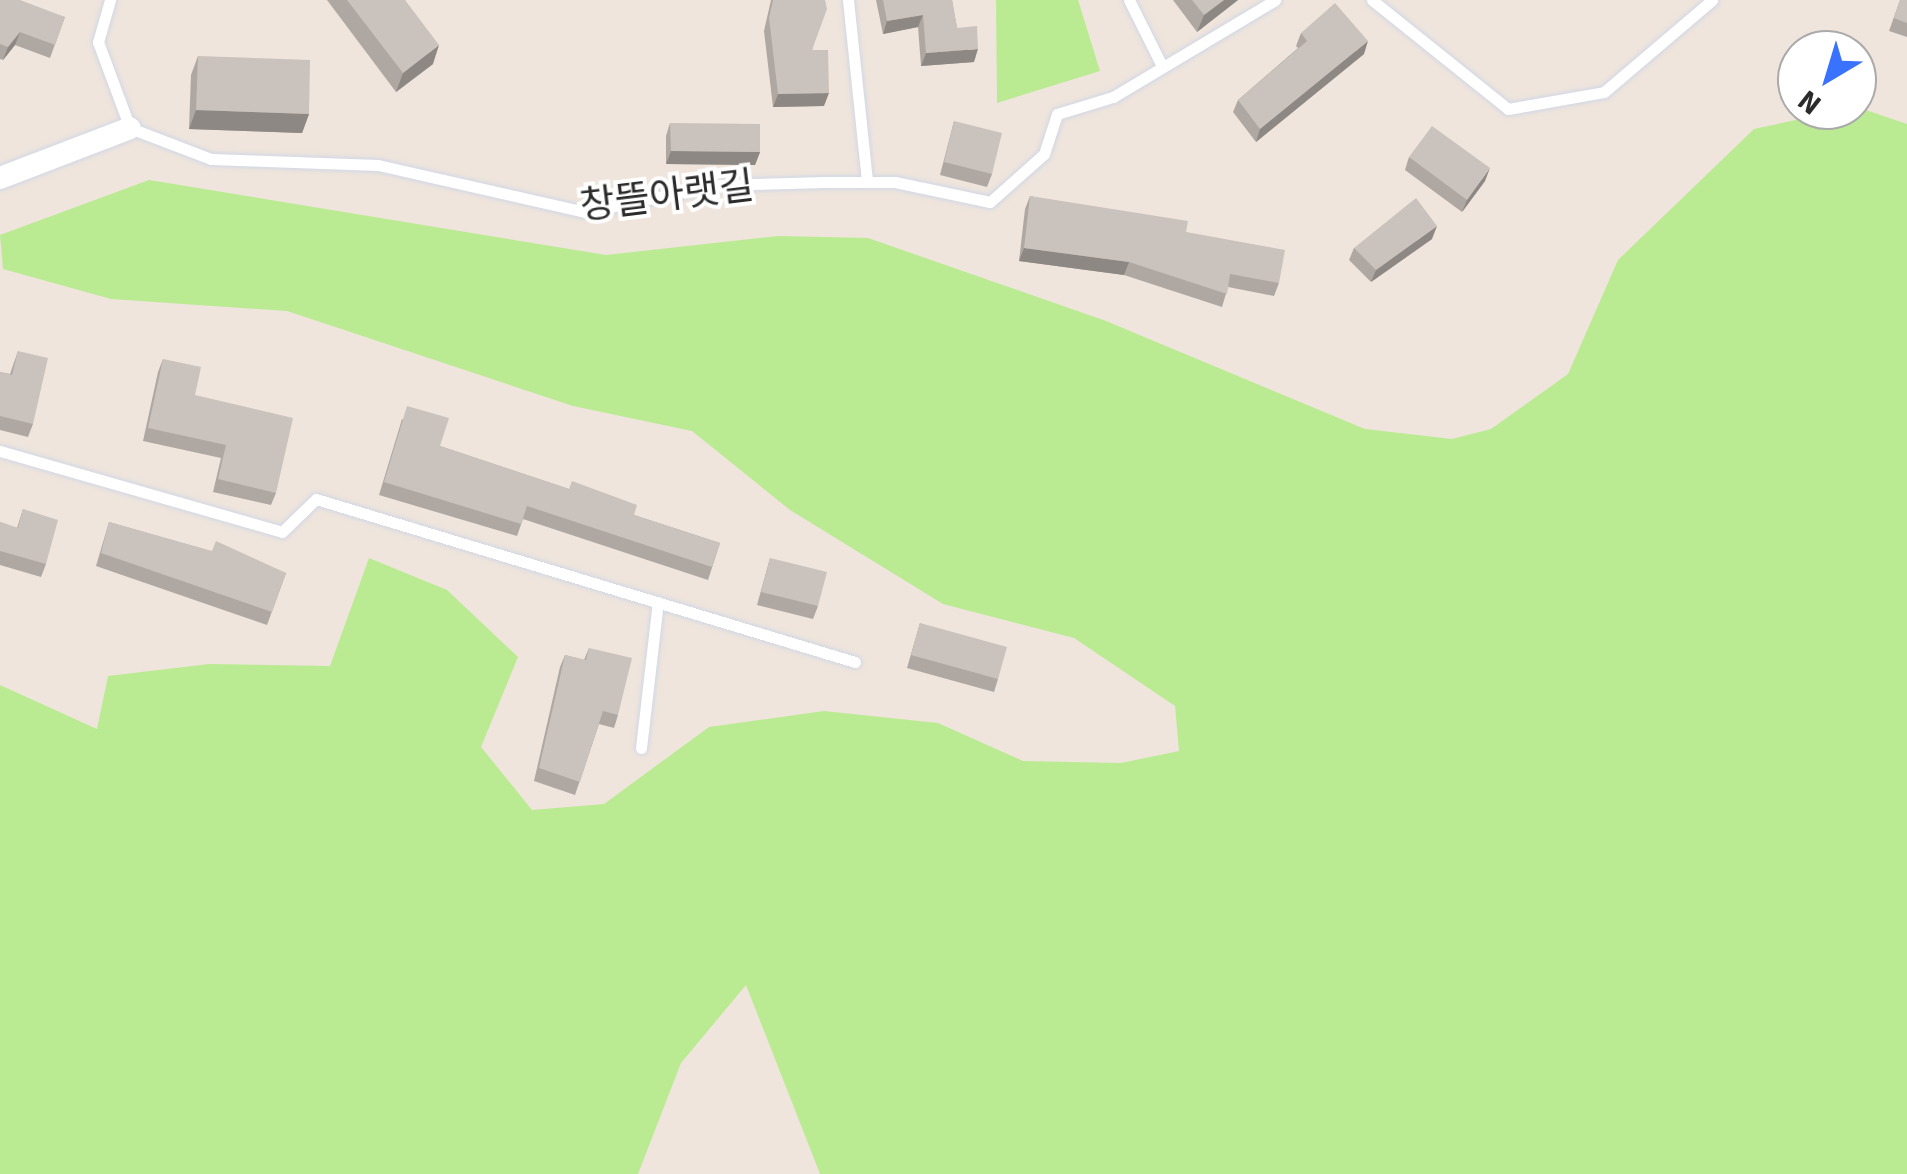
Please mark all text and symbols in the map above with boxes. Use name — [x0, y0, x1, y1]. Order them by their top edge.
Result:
north arrow — [1777, 30, 1877, 130]
text: N — [1792, 83, 1828, 121]
street label: 창뜰아랫길 — [577, 163, 757, 229]

